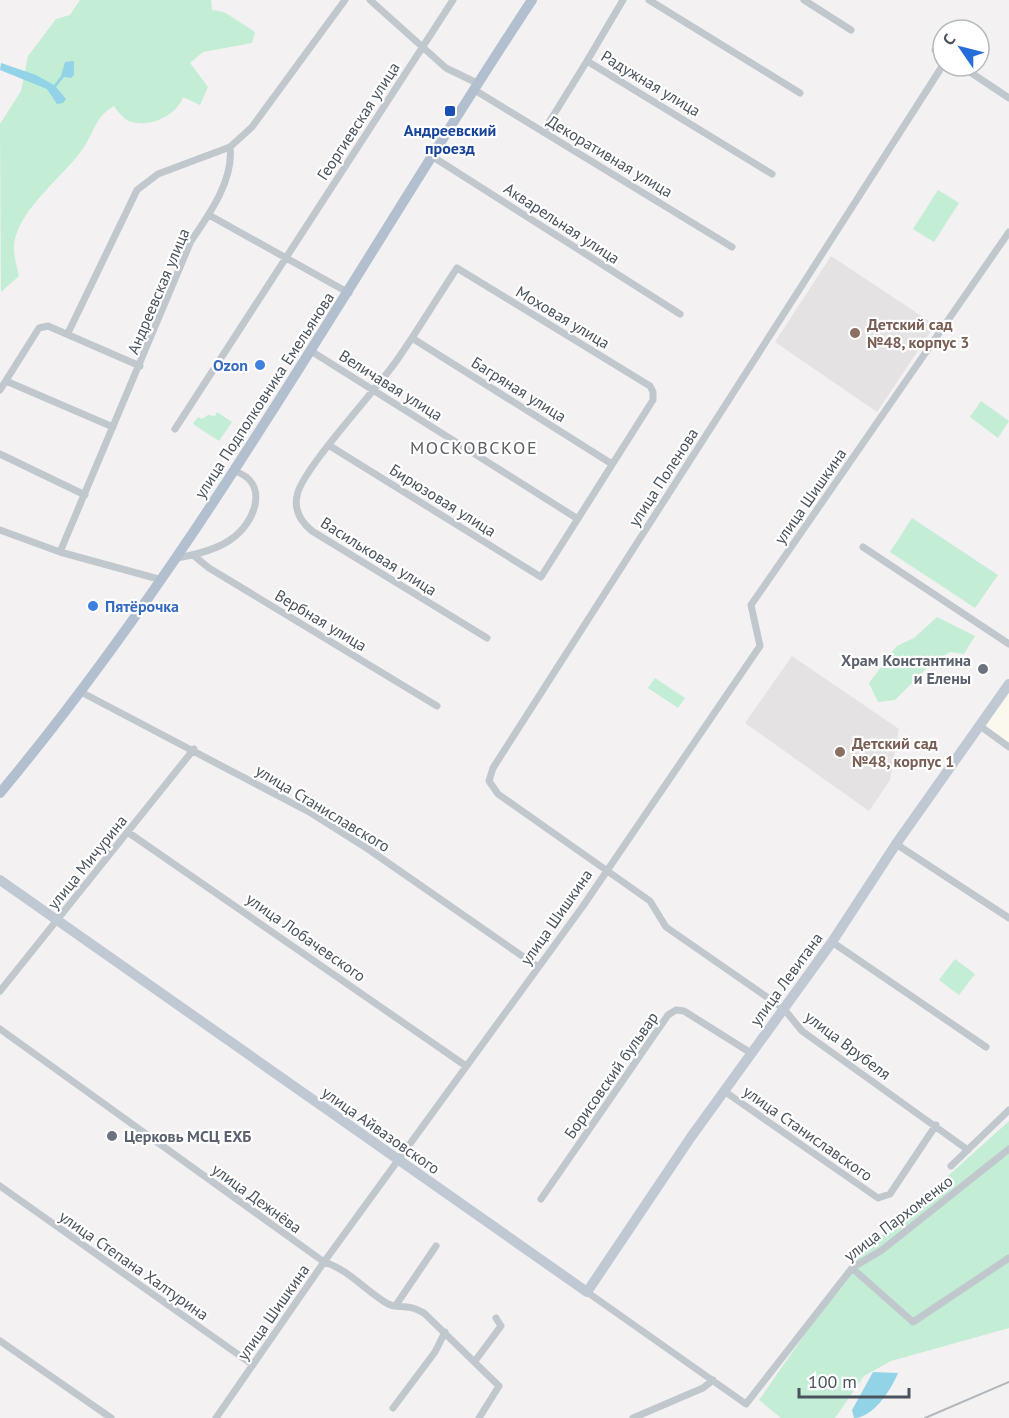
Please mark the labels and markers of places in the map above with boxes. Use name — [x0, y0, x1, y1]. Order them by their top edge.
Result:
marker: Андреевский проезд — [443, 104, 457, 118]
place label: Андреевский проезд — [404, 120, 496, 158]
place label: Детский сад №48, корпус 3 — [867, 314, 969, 352]
marker: Детский сад №48, корпус 3 — [848, 326, 862, 340]
place label: Ozon — [213, 355, 248, 375]
marker: Ozon — [253, 358, 267, 372]
place label: Пятёрочка — [105, 596, 179, 616]
marker: Пятёрочка — [86, 599, 100, 613]
place label: Храм Константина и Елены — [841, 650, 971, 688]
marker: Храм Константина и Елены — [976, 662, 990, 676]
place label: Детский сад №48, корпус 1 — [852, 733, 954, 771]
marker: Детский сад №48, корпус 1 — [833, 745, 847, 759]
place label: Церковь МСЦ ЕХБ — [124, 1126, 251, 1146]
marker: Церковь МСЦ ЕХБ — [105, 1129, 119, 1143]

